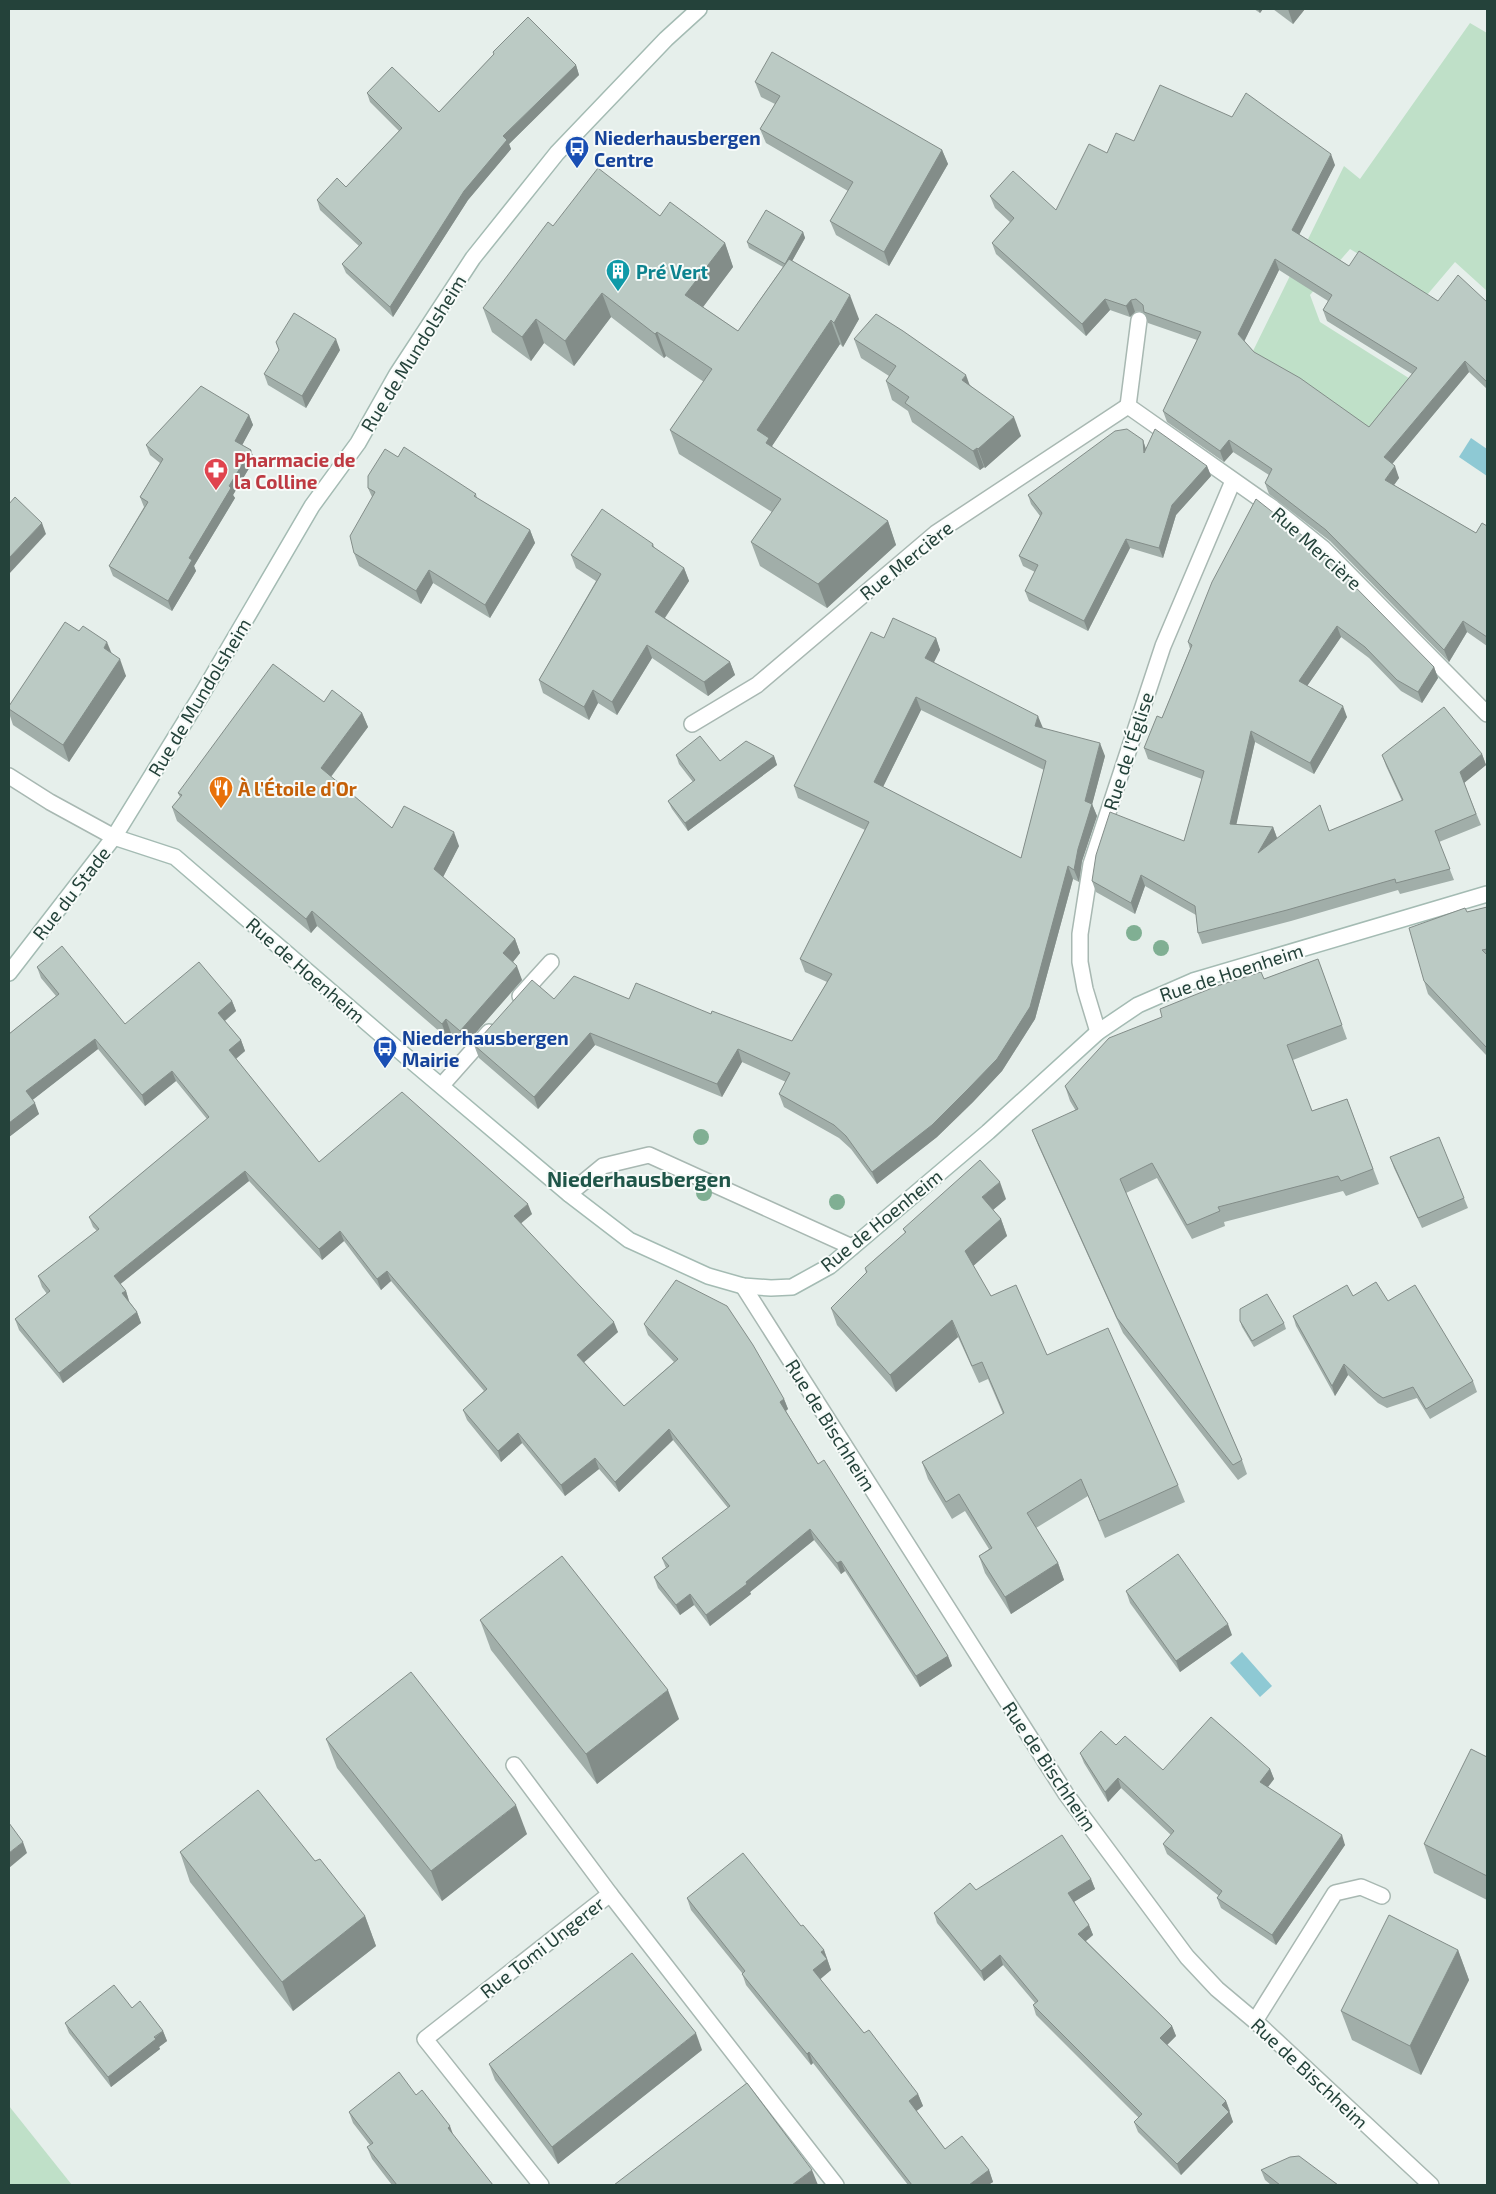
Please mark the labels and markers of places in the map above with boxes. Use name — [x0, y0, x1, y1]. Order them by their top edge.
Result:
place label: Niederhausbergen Centre — [594, 126, 761, 171]
bus stop icon: Niederhausbergen Centre — [564, 135, 590, 169]
building icon: Pré Vert — [605, 258, 631, 292]
place label: Pré Vert — [636, 260, 708, 283]
place label: Pharmacie de la Colline — [234, 448, 356, 493]
pharmacy icon: Pharmacie de la Colline — [203, 457, 229, 491]
restaurant icon: À l'Étoile d'Or — [208, 775, 234, 809]
place label: À l'Étoile d'Or — [238, 776, 357, 800]
place label: Niederhausbergen Mairie — [402, 1026, 569, 1071]
bus stop icon: Niederhausbergen Mairie — [372, 1035, 398, 1069]

